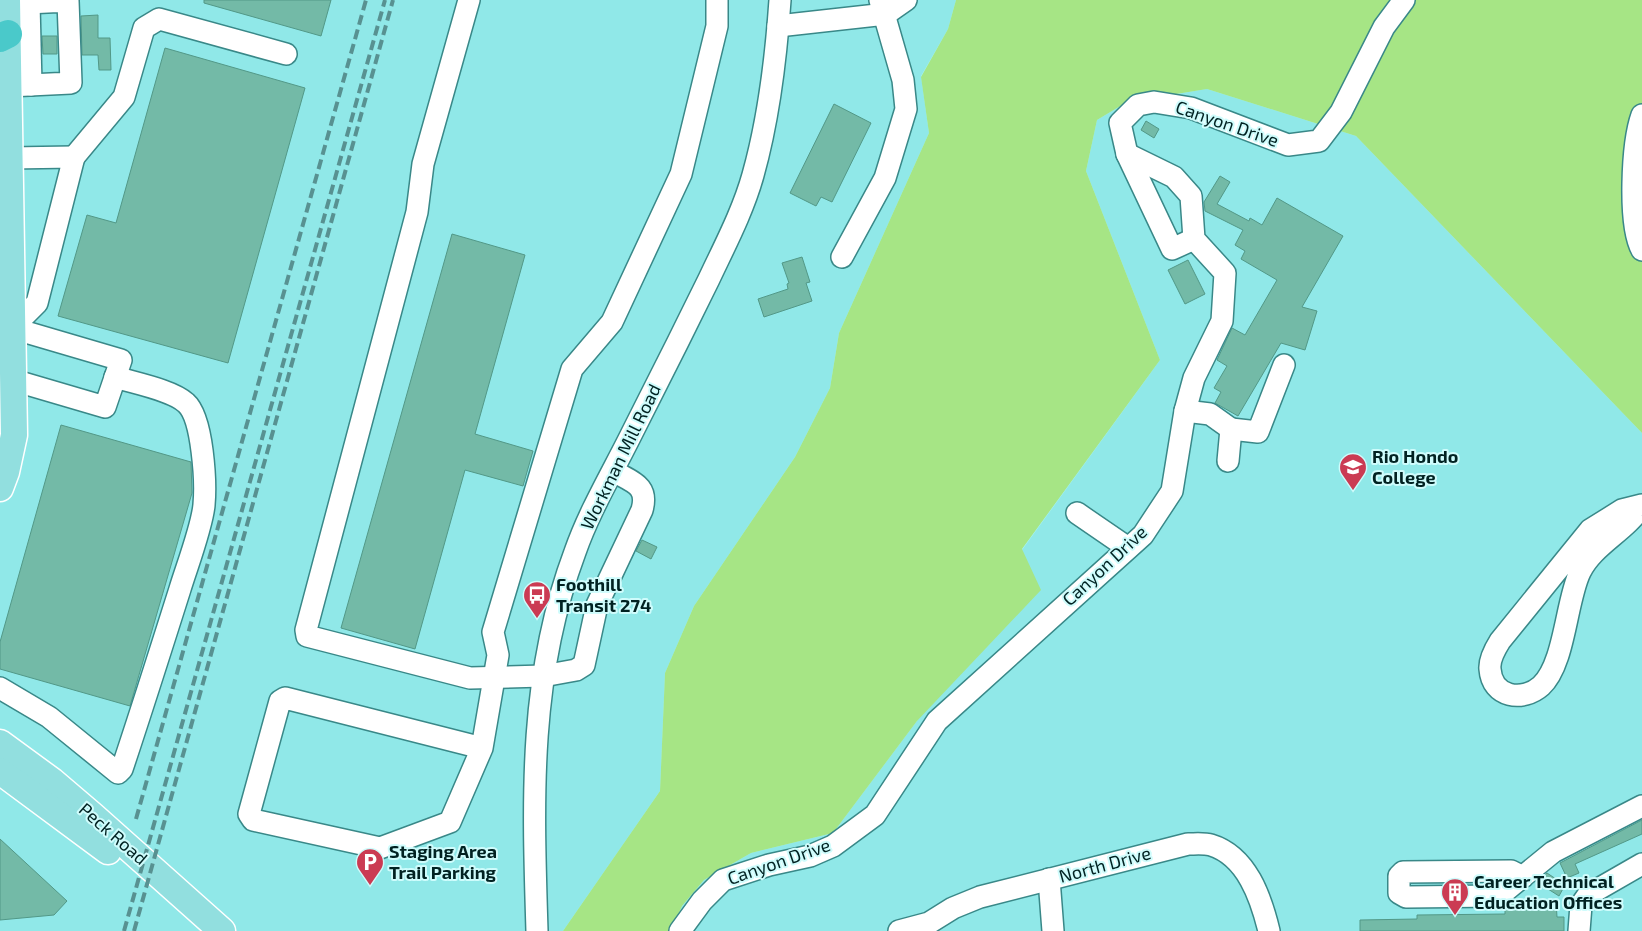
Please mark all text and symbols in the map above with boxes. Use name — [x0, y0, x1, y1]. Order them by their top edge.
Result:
street label: Canyon Drive — [1173, 95, 1282, 151]
street label: Workman Mill Road — [575, 380, 665, 533]
place label: Rio Hondo College — [1372, 445, 1458, 488]
school or university icon: Rio Hondo College — [1338, 452, 1368, 491]
street label: Canyon Drive — [1058, 521, 1151, 610]
place label: Foothill Transit 274 — [556, 573, 651, 616]
bus stop icon: Foothill Transit 274 — [522, 580, 552, 619]
street label: Peck Road — [75, 798, 152, 869]
street label: Canyon Drive — [724, 833, 833, 889]
place label: Staging Area Trail Parking — [389, 840, 497, 883]
street label: North Drive — [1056, 841, 1153, 887]
parking icon: Staging Area Trail Parking — [355, 847, 385, 886]
place label: Career Technical Education Offices — [1474, 870, 1622, 913]
building icon: Career Technical Education Offices — [1440, 877, 1470, 916]

